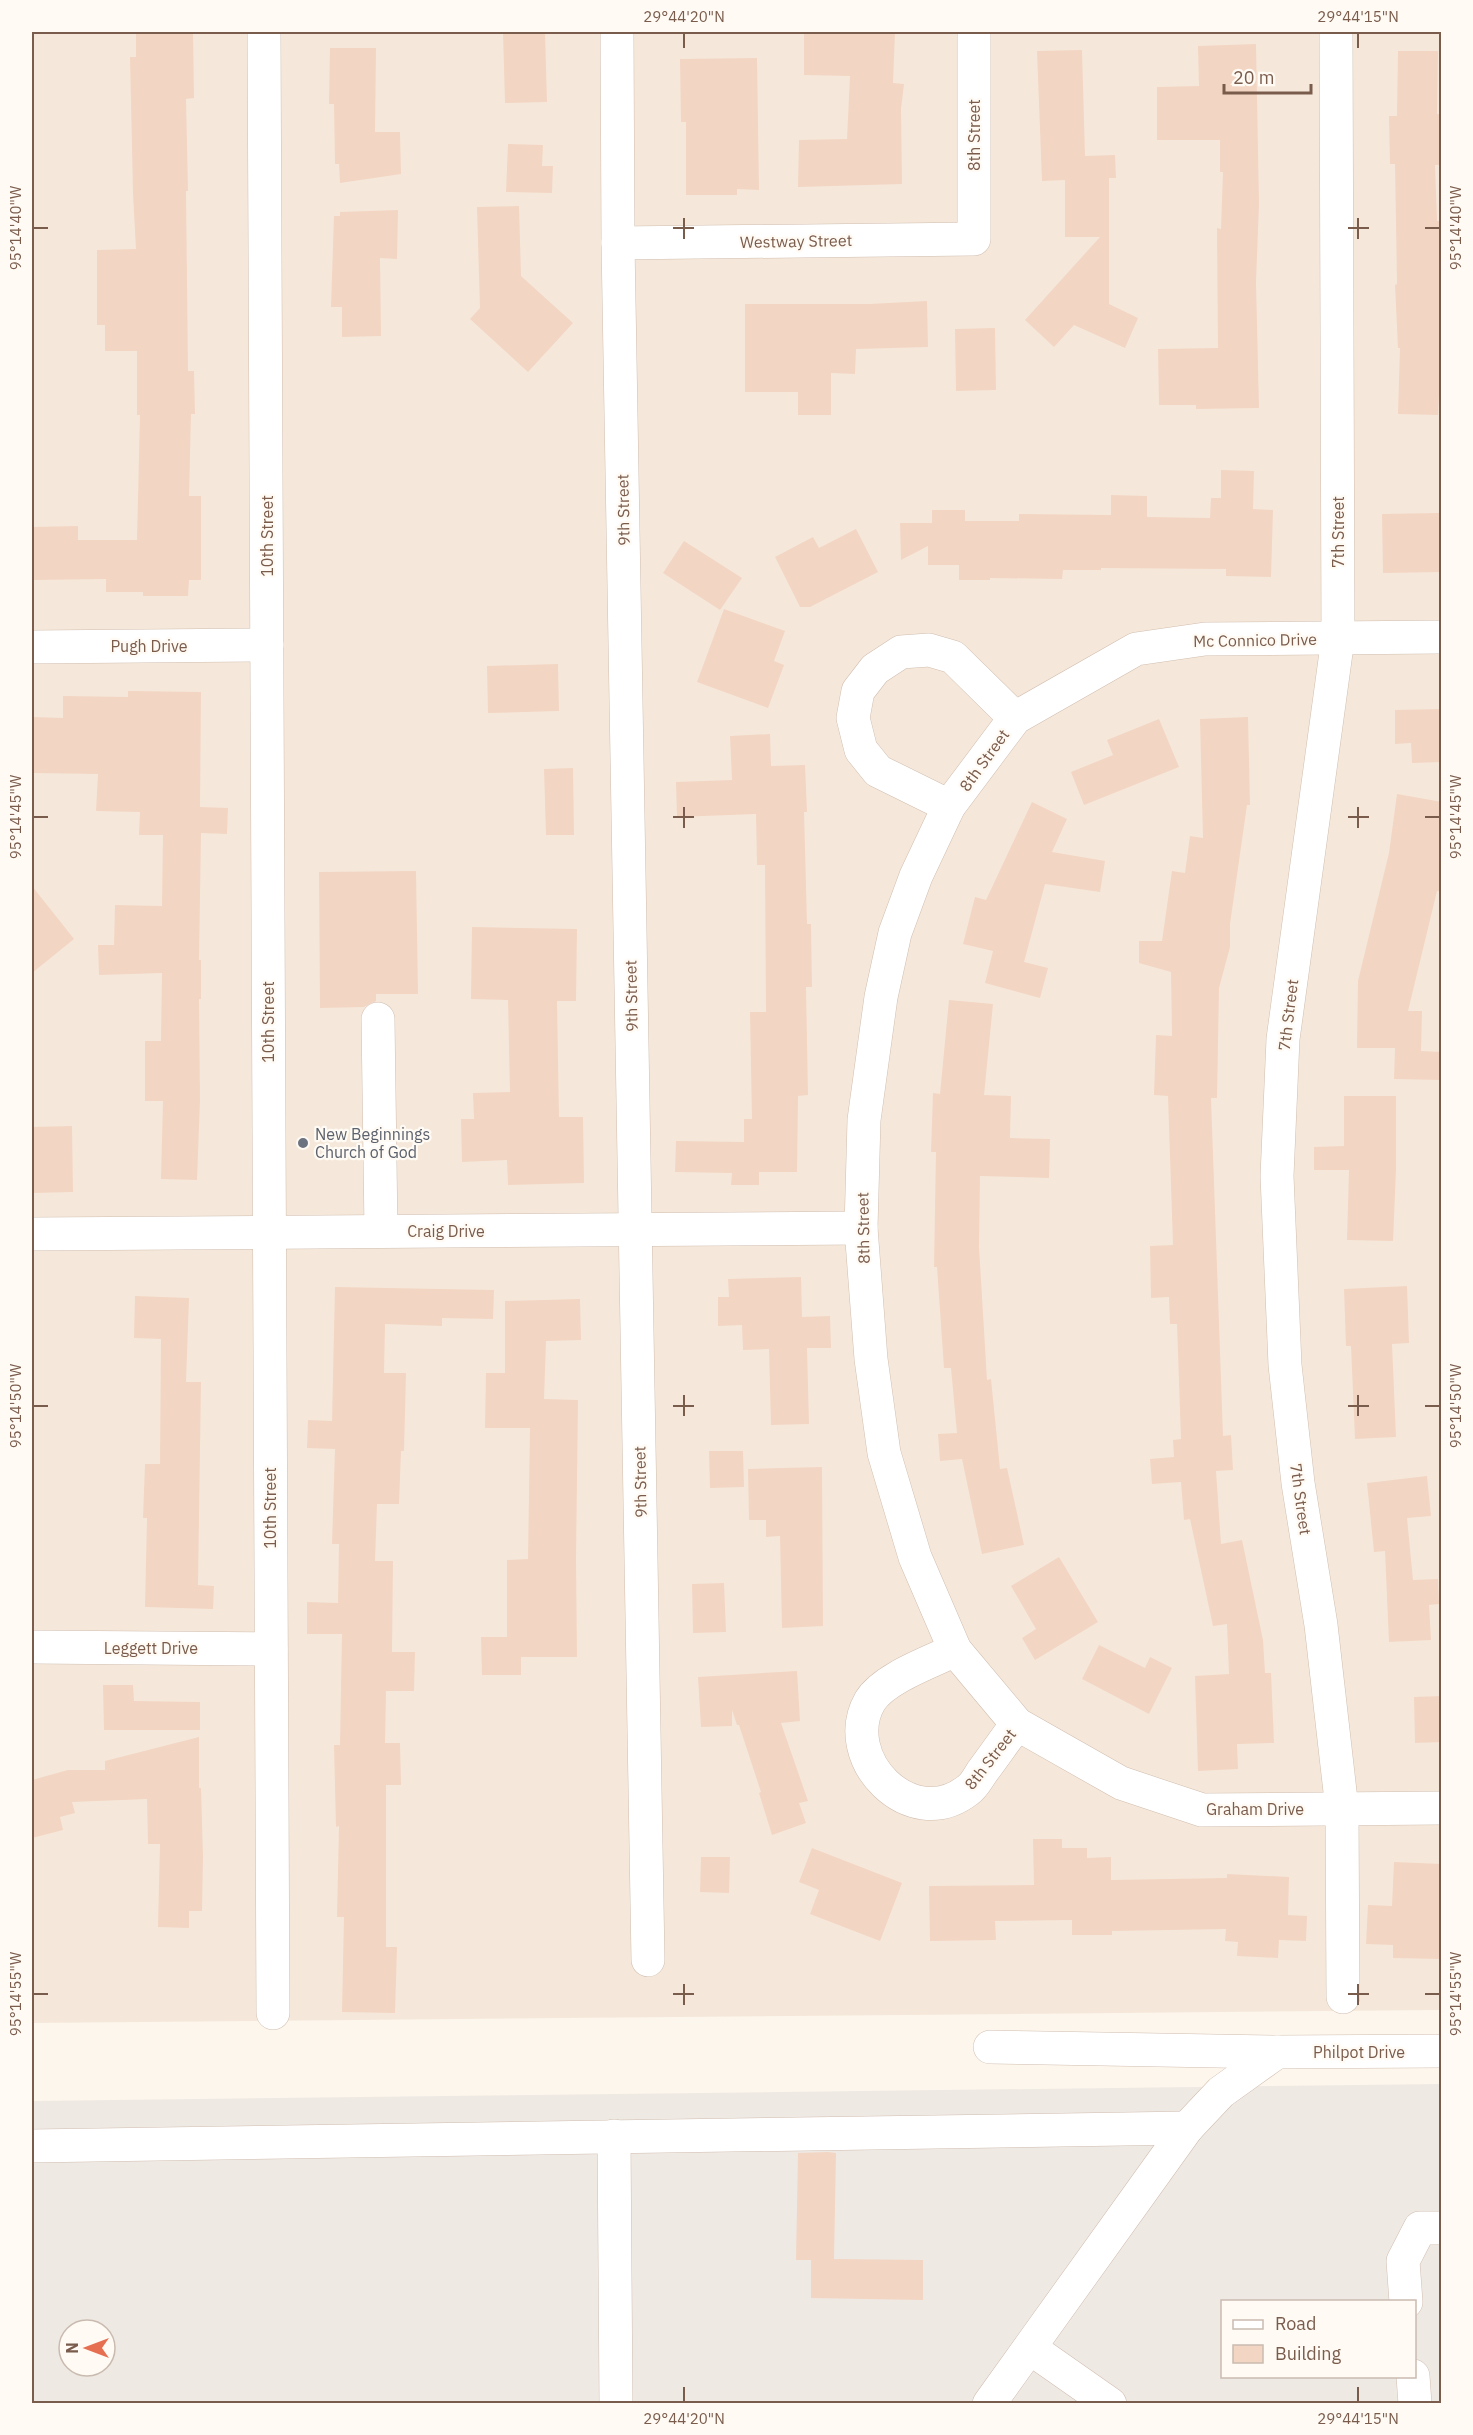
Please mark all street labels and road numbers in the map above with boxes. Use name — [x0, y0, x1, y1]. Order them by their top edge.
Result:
street label: 8th Street — [964, 99, 984, 171]
street label: Westway Street — [740, 230, 852, 252]
street label: 9th Street — [612, 474, 634, 546]
street label: 10th Street — [257, 495, 277, 577]
street label: 7th Street — [1328, 496, 1348, 568]
street label: Mc Connico Drive — [1193, 629, 1317, 651]
street label: Pugh Drive — [110, 636, 188, 656]
street label: 8th Street — [955, 725, 1013, 795]
street label: 9th Street — [620, 960, 642, 1032]
street label: 7th Street — [1274, 978, 1302, 1052]
street label: 10th Street — [258, 981, 278, 1063]
street label: 8th Street — [852, 1192, 874, 1264]
street label: Craig Drive — [407, 1221, 485, 1241]
street label: 9th Street — [629, 1446, 651, 1518]
street label: 7th Street — [1286, 1462, 1316, 1536]
street label: 10th Street — [260, 1467, 280, 1549]
street label: Leggett Drive — [104, 1638, 198, 1658]
street label: 8th Street — [960, 1724, 1020, 1794]
street label: Graham Drive — [1206, 1799, 1304, 1819]
street label: Philpot Drive — [1313, 2042, 1405, 2062]

